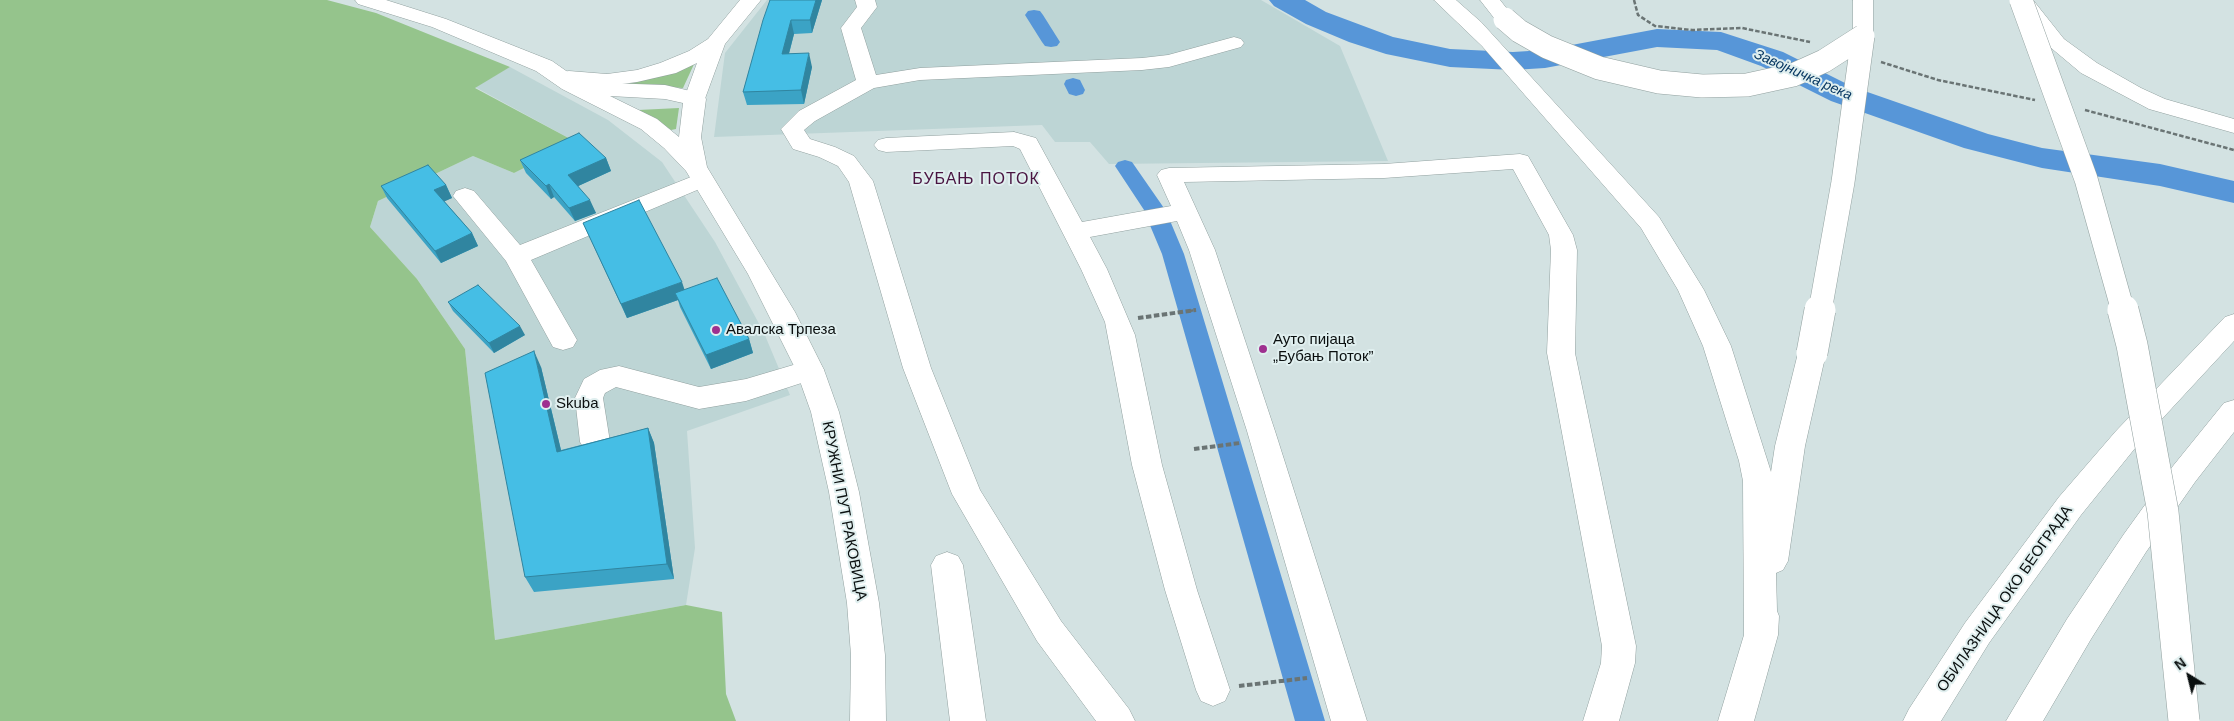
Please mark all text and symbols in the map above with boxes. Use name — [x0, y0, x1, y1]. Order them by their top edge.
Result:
water label: Завојничка река — [1752, 46, 1854, 104]
district label: БУБАЊ ПОТОК — [911, 170, 1041, 190]
place label: Авалска Трпеза — [726, 321, 836, 339]
marker: Авалска Трпеза — [710, 324, 722, 336]
place label: Ауто пијаца „Бубањ Поток” — [1273, 331, 1374, 366]
marker: Ауто пијаца „Бубањ Поток” — [1257, 343, 1269, 355]
place label: Skuba — [556, 395, 599, 413]
marker: Skuba — [540, 398, 552, 410]
street label: КРУЖНИ ПУТ РАКОВИЦА — [818, 420, 870, 602]
street label: ОБИЛАЗНИЦА ОКО БЕОГРАДА — [1934, 502, 2076, 696]
north arrow — [2164, 651, 2214, 701]
text: N — [2171, 654, 2189, 673]

